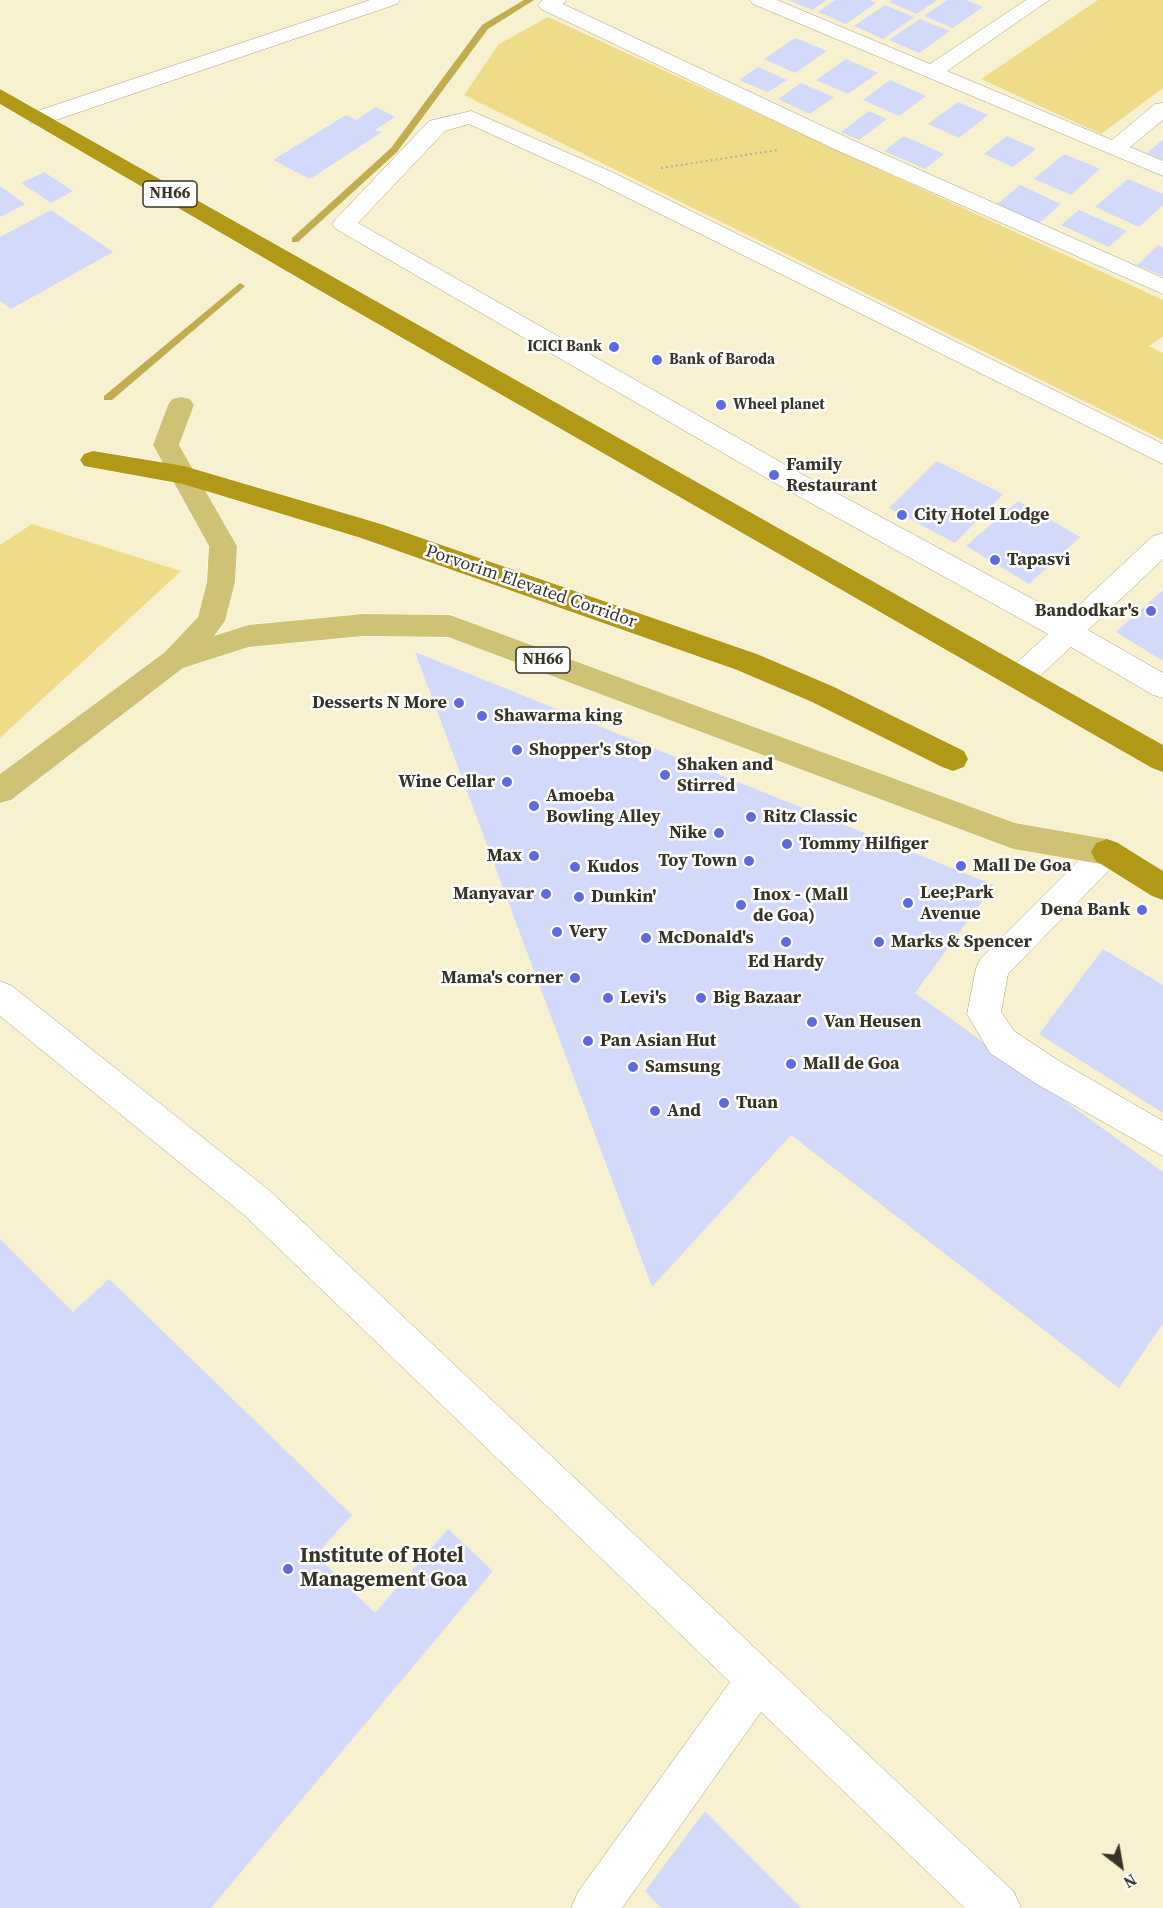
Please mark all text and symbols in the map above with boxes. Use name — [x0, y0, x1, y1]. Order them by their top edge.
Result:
road number: NH66 — [143, 181, 197, 207]
place label: ICICI Bank — [527, 338, 602, 356]
marker: ICICI Bank — [607, 340, 621, 354]
place label: Bank of Baroda — [669, 351, 775, 369]
marker: Bank of Baroda — [650, 353, 664, 367]
place label: Wheel planet — [733, 396, 825, 414]
marker: Wheel planet — [714, 398, 728, 412]
place label: Family Restaurant — [786, 454, 877, 496]
marker: Family Restaurant — [767, 468, 781, 482]
place label: City Hotel Lodge — [914, 504, 1049, 526]
marker: City Hotel Lodge — [895, 508, 909, 522]
street label: Porvorim Elevated Corridor — [423, 541, 639, 633]
place label: Tapasvi — [1007, 549, 1070, 571]
marker: Tapasvi — [988, 553, 1002, 567]
place label: Bandodkar's — [1035, 600, 1139, 622]
marker: Bandodkar's — [1144, 604, 1158, 618]
road number: NH66 — [516, 647, 570, 673]
place label: Desserts N More — [312, 692, 447, 714]
marker: Desserts N More — [452, 696, 466, 710]
place label: Shawarma king — [494, 705, 622, 727]
marker: Shawarma king — [475, 709, 489, 723]
place label: Shopper's Stop — [529, 739, 652, 761]
marker: Shopper's Stop — [510, 743, 524, 757]
place label: Shaken and Stirred — [677, 754, 773, 796]
marker: Shaken and Stirred — [658, 768, 672, 782]
place label: Wine Cellar — [398, 771, 495, 793]
marker: Wine Cellar — [500, 775, 514, 789]
place label: Amoeba Bowling Alley — [546, 785, 661, 828]
marker: Amoeba Bowling Alley — [527, 799, 541, 813]
place label: Ritz Classic — [763, 806, 857, 828]
marker: Ritz Classic — [744, 810, 758, 824]
place label: Nike — [669, 822, 707, 844]
marker: Nike — [712, 826, 726, 840]
place label: Tommy Hilfiger — [799, 833, 929, 855]
marker: Tommy Hilfiger — [780, 837, 794, 851]
place label: Max — [487, 845, 522, 867]
marker: Max — [527, 849, 541, 863]
place label: Toy Town — [658, 850, 737, 872]
marker: Toy Town — [742, 854, 756, 868]
place label: Mall De Goa — [973, 855, 1071, 877]
place label: Kudos — [587, 856, 639, 878]
marker: Mall De Goa — [954, 859, 968, 873]
marker: Kudos — [568, 860, 582, 874]
place label: Lee;Park Avenue — [920, 882, 994, 924]
place label: Manyavar — [453, 883, 534, 905]
place label: Inox - (Mall de Goa) — [753, 884, 848, 926]
place label: Dunkin' — [591, 886, 656, 908]
marker: Manyavar — [539, 887, 553, 901]
marker: Dunkin' — [572, 890, 586, 904]
marker: Lee;Park Avenue — [901, 896, 915, 910]
marker: Inox - (Mall de Goa) — [734, 898, 748, 912]
place label: Dena Bank — [1040, 899, 1130, 921]
marker: Dena Bank — [1135, 903, 1149, 917]
place label: Very — [569, 921, 607, 943]
marker: Very — [550, 925, 564, 939]
place label: McDonald's — [658, 927, 754, 949]
marker: McDonald's — [639, 931, 653, 945]
place label: Marks & Spencer — [891, 931, 1032, 953]
marker: Ed Hardy — [779, 935, 793, 949]
marker: Marks & Spencer — [872, 935, 886, 949]
place label: Ed Hardy — [748, 951, 824, 973]
place label: Mama's corner — [441, 967, 563, 989]
marker: Mama's corner — [568, 971, 582, 985]
place label: Levi's — [620, 987, 667, 1009]
place label: Big Bazaar — [713, 987, 801, 1009]
marker: Levi's — [601, 991, 615, 1005]
marker: Big Bazaar — [694, 991, 708, 1005]
place label: Van Heusen — [824, 1011, 921, 1033]
marker: Van Heusen — [805, 1015, 819, 1029]
place label: Pan Asian Hut — [600, 1030, 716, 1052]
marker: Pan Asian Hut — [581, 1034, 595, 1048]
place label: Mall de Goa — [803, 1053, 899, 1075]
place label: Samsung — [645, 1056, 720, 1078]
marker: Mall de Goa — [784, 1057, 798, 1071]
marker: Samsung — [626, 1060, 640, 1074]
place label: Tuan — [736, 1092, 778, 1114]
marker: Tuan — [717, 1096, 731, 1110]
place label: And — [667, 1100, 701, 1122]
marker: And — [648, 1104, 662, 1118]
place label: Institute of Hotel Management Goa — [300, 1544, 467, 1594]
marker: Institute of Hotel Management Goa — [281, 1562, 295, 1576]
north arrow — [1091, 1836, 1151, 1896]
text: N — [1120, 1869, 1141, 1894]

